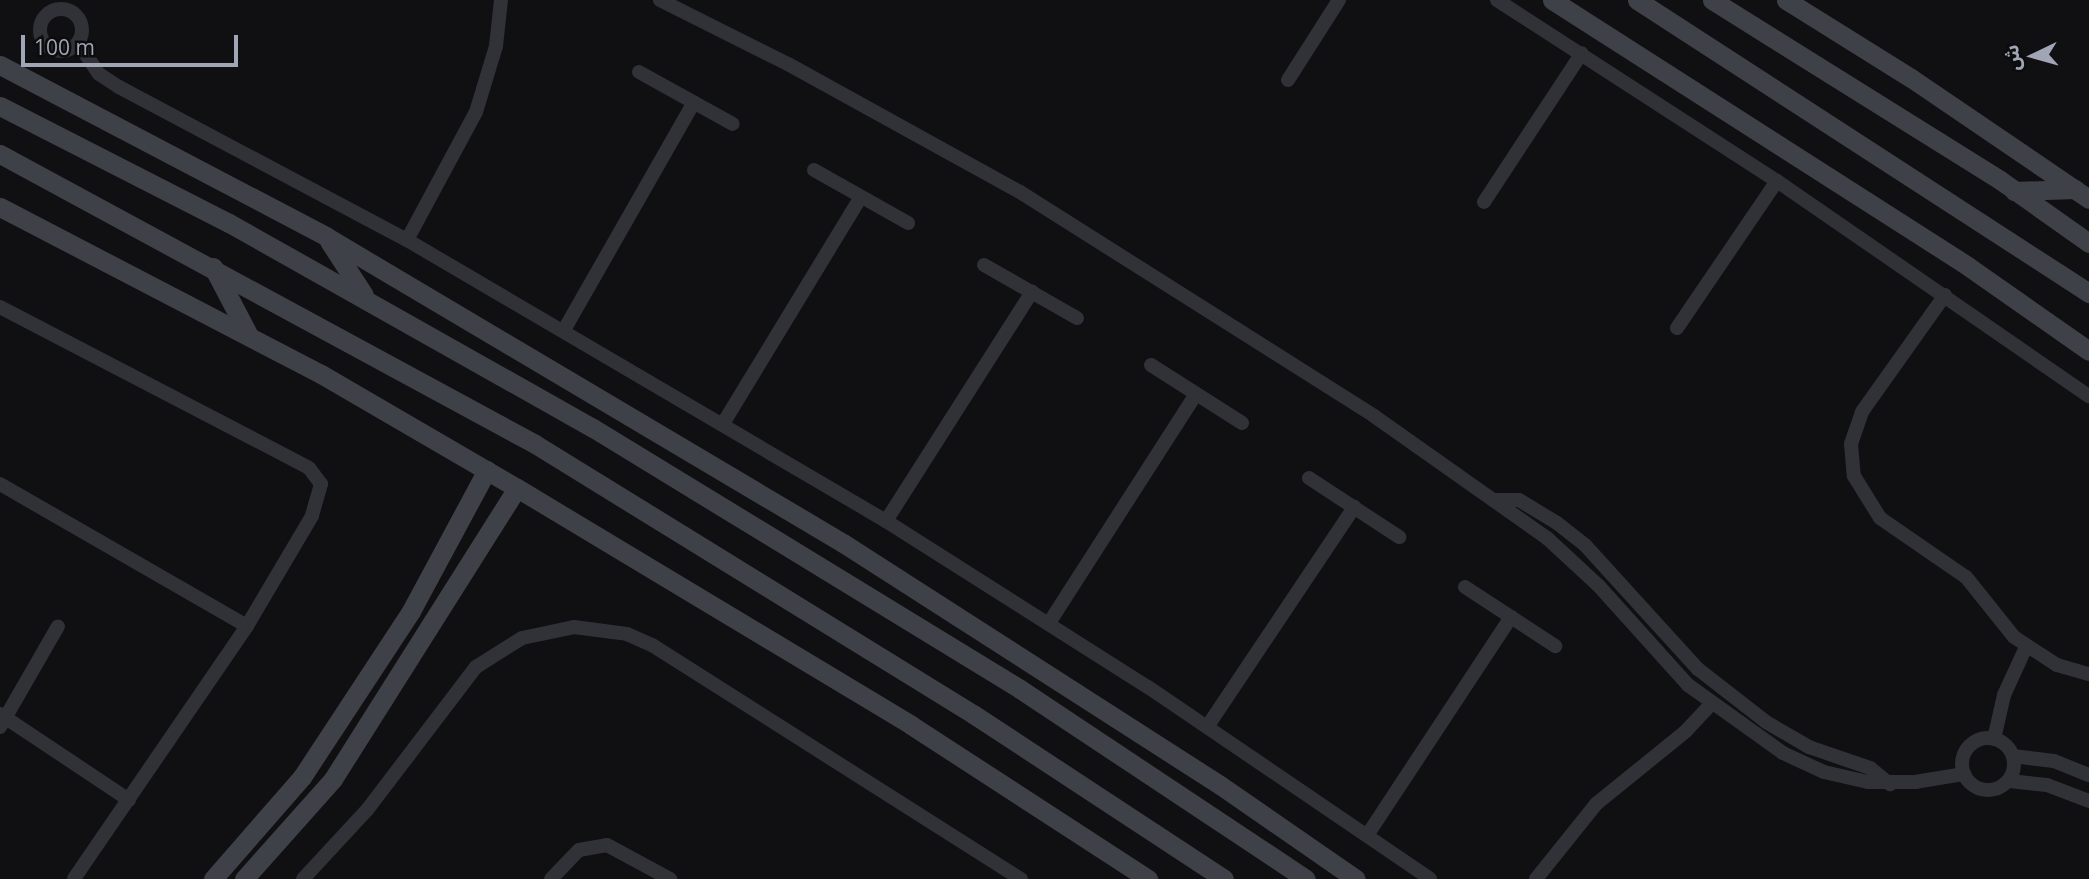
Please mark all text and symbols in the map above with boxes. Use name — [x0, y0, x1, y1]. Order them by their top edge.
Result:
scale bar — [24, 21, 242, 65]
north arrow — [1998, 21, 2068, 91]
text: 100 m — [34, 33, 95, 61]
text: ش — [1998, 44, 2026, 72]

